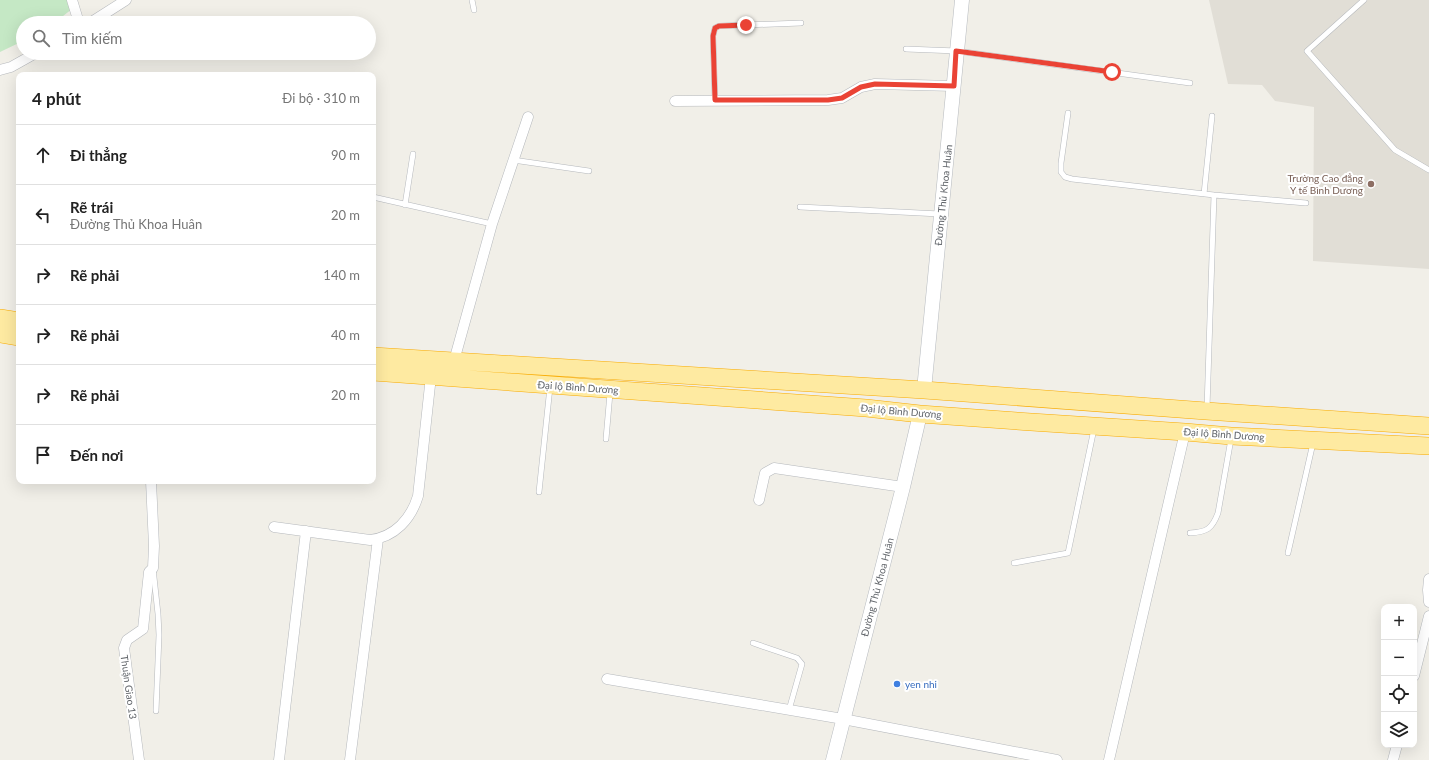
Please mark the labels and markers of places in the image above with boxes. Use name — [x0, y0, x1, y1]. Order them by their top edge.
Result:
place label: Trường Cao đẳng Y tế Bình Dương — [1288, 172, 1363, 196]
marker: Trường Cao đẳng Y tế Bình Dương — [1366, 179, 1376, 189]
place label: yen nhi — [905, 678, 937, 690]
marker: yen nhi — [892, 679, 902, 689]

